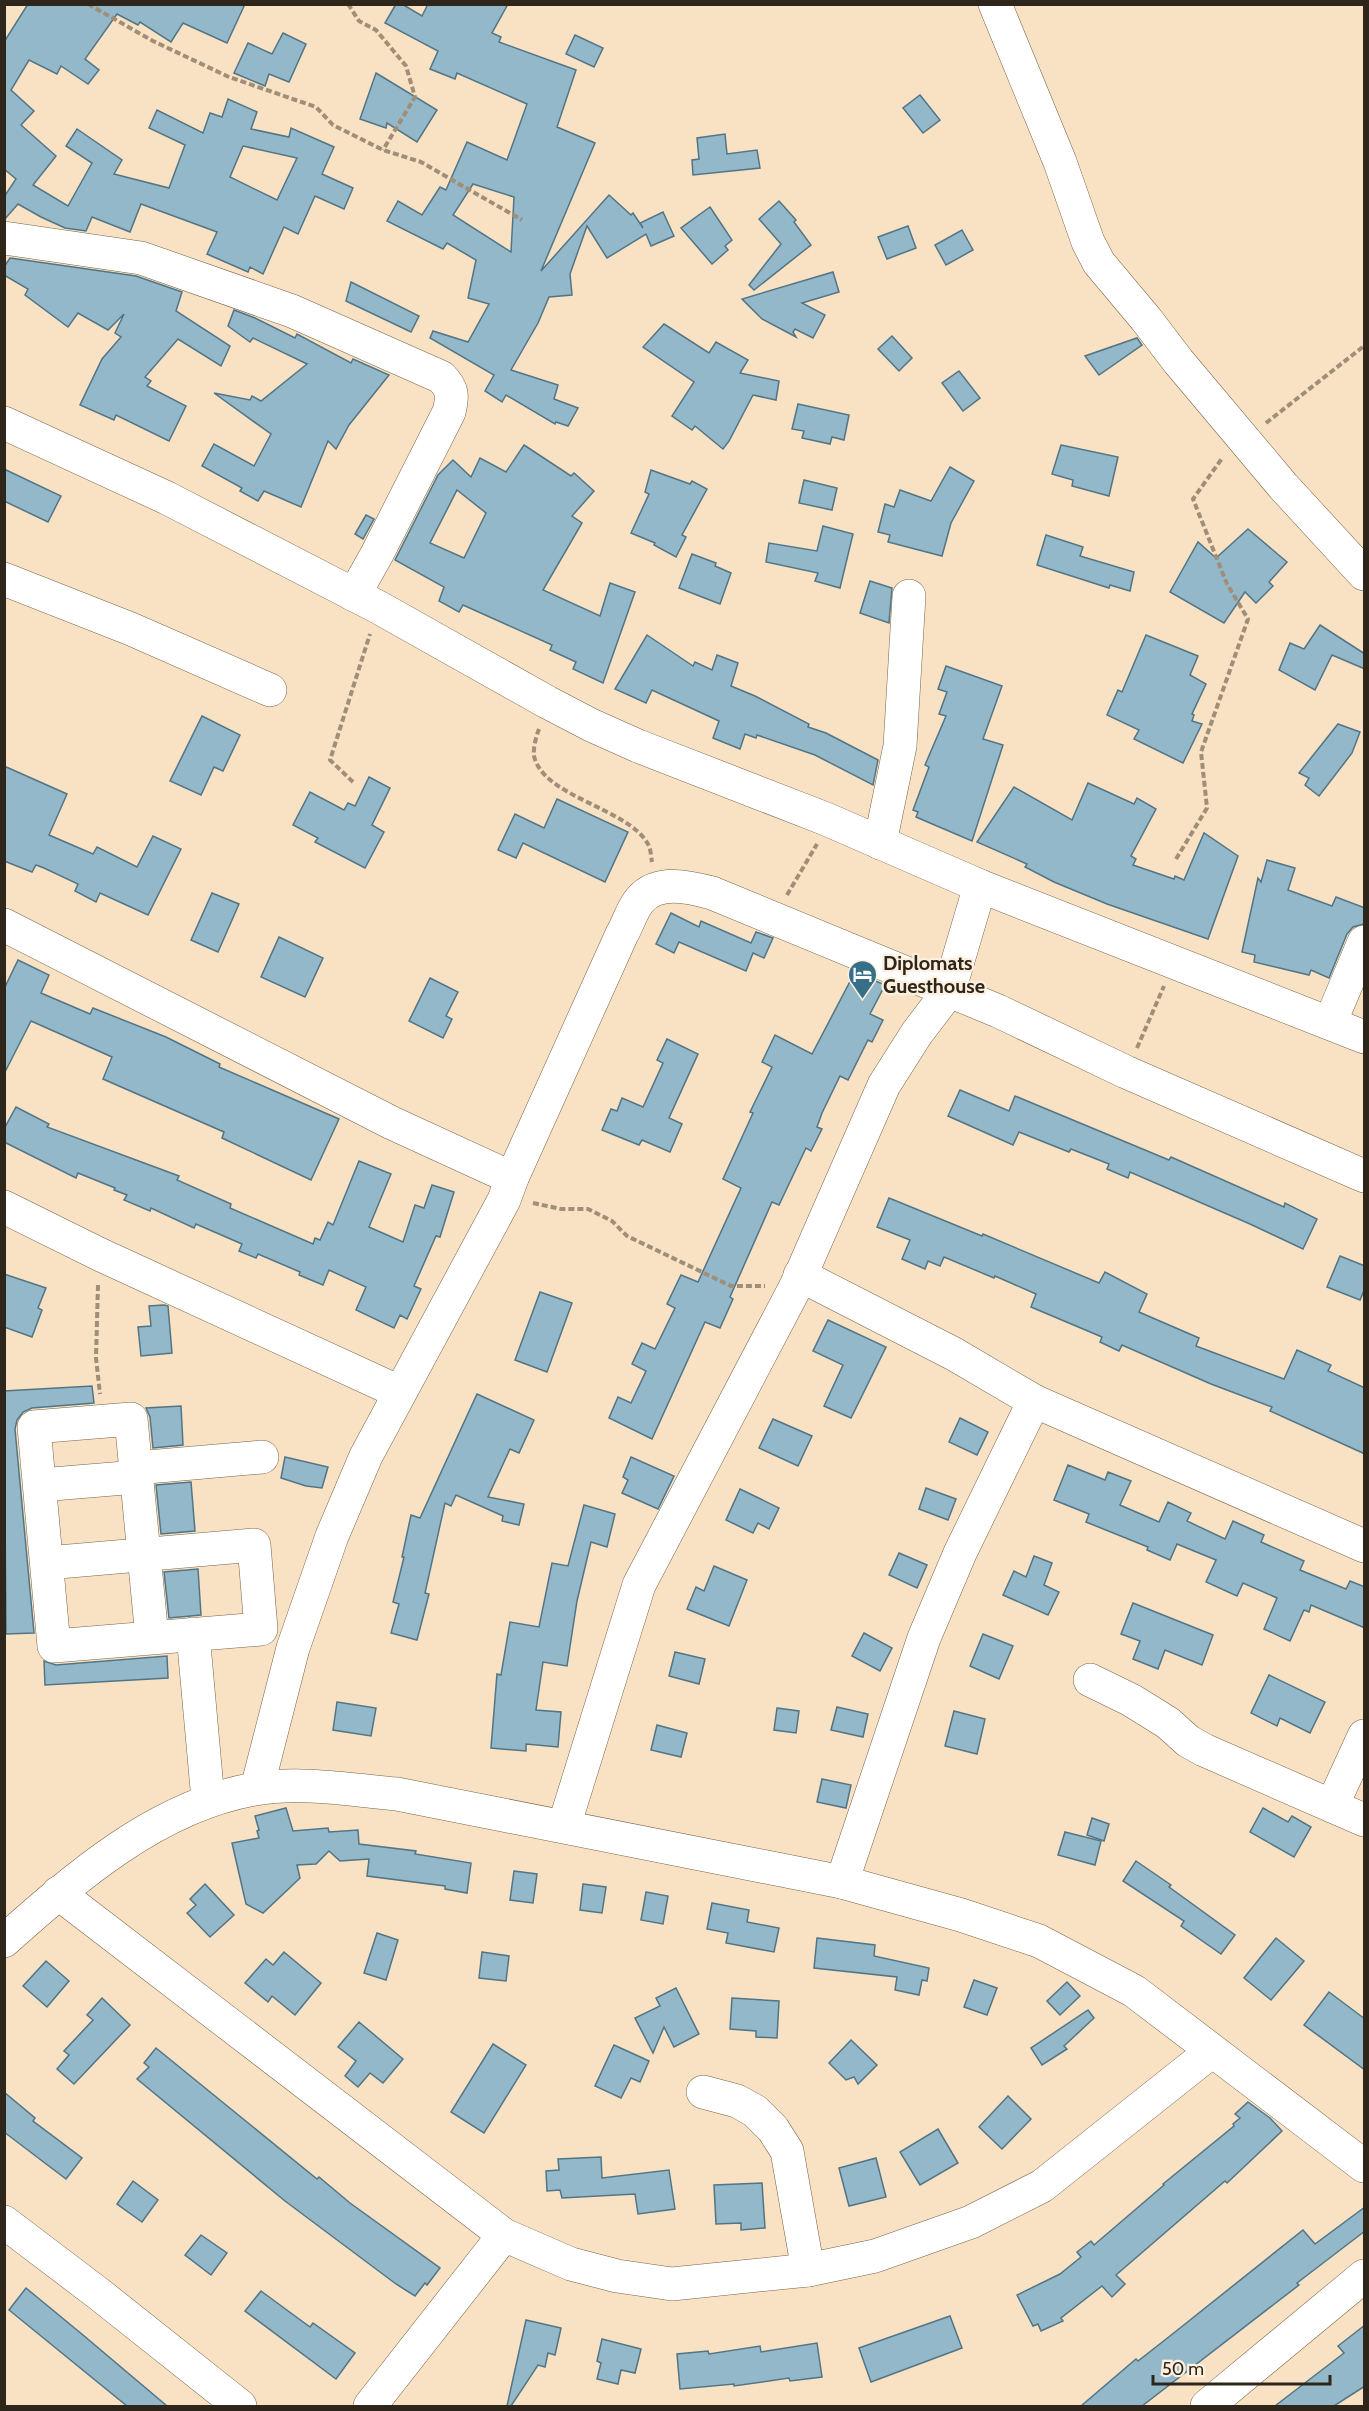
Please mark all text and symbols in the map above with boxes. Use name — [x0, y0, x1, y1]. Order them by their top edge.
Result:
place label: Diplomats Guesthouse — [883, 951, 985, 998]
hotel icon: Diplomats Guesthouse — [846, 958, 878, 1000]
scale bar — [1153, 2348, 1330, 2386]
text: 50 m — [1162, 2358, 1204, 2380]

